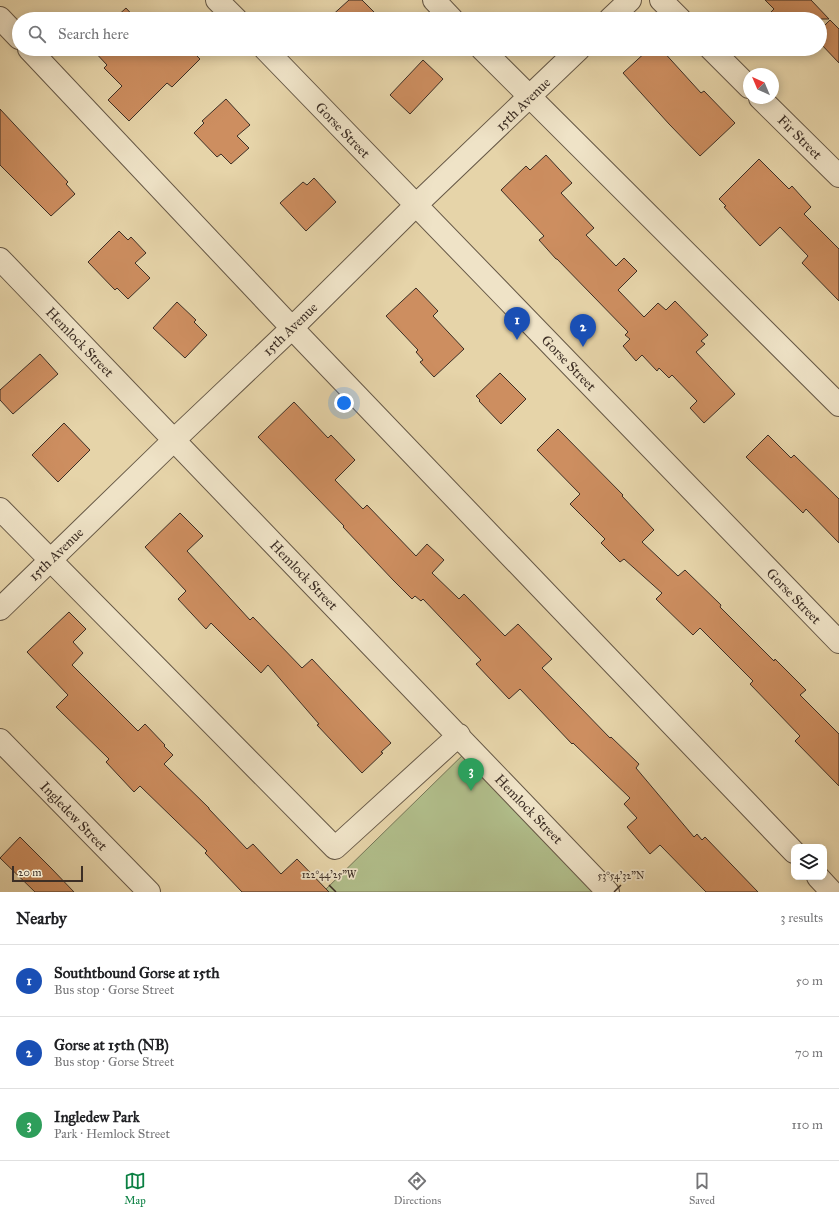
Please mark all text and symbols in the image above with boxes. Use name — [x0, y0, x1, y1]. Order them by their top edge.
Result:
search box — [12, 12, 827, 56]
icon: search — [26, 23, 48, 45]
text: Search here — [58, 25, 129, 43]
north arrow — [743, 68, 779, 104]
street label: 15th Avenue — [492, 74, 554, 135]
street label: Gorse Street — [312, 99, 374, 162]
street label: Fir Street — [774, 112, 825, 163]
street label: 15th Avenue — [259, 299, 321, 360]
street label: Hemlock Street — [42, 304, 117, 381]
pin: 1 — [504, 307, 530, 340]
pin: 2 — [570, 314, 596, 347]
street label: Gorse Street — [538, 332, 600, 395]
your location — [334, 393, 354, 413]
street label: 15th Avenue — [25, 524, 87, 585]
street label: Hemlock Street — [266, 537, 341, 614]
street label: Gorse Street — [763, 565, 825, 628]
pin: 3 — [458, 758, 484, 791]
street label: Hemlock Street — [491, 771, 566, 848]
street label: Ingledew Street — [36, 778, 111, 854]
map controls — [791, 844, 827, 880]
button: layers — [791, 844, 827, 880]
scale bar — [12, 864, 83, 883]
text: 20 m — [18, 866, 41, 879]
text: 122°44'25"W — [302, 869, 357, 881]
text: 53°54'32"N — [598, 870, 645, 882]
text: Nearby — [16, 908, 67, 929]
text: 3 results — [780, 910, 823, 926]
text: Southtbound Gorse at 15th — [54, 964, 219, 982]
text: 1 — [26, 973, 32, 989]
text: 50 m — [796, 973, 823, 989]
text: Bus stop · Gorse Street — [54, 982, 174, 998]
text: Gorse at 15th (NB) — [54, 1036, 169, 1054]
text: 2 — [26, 1045, 32, 1061]
text: 70 m — [795, 1045, 823, 1061]
text: Bus stop · Gorse Street — [54, 1054, 174, 1070]
text: Ingledew Park — [54, 1108, 140, 1126]
text: 3 — [26, 1117, 32, 1133]
text: 110 m — [791, 1117, 823, 1133]
text: Park · Hemlock Street — [54, 1126, 170, 1142]
tab: Map — [124, 1170, 146, 1207]
tab: Directions — [394, 1170, 441, 1207]
tab: Saved — [689, 1170, 715, 1207]

